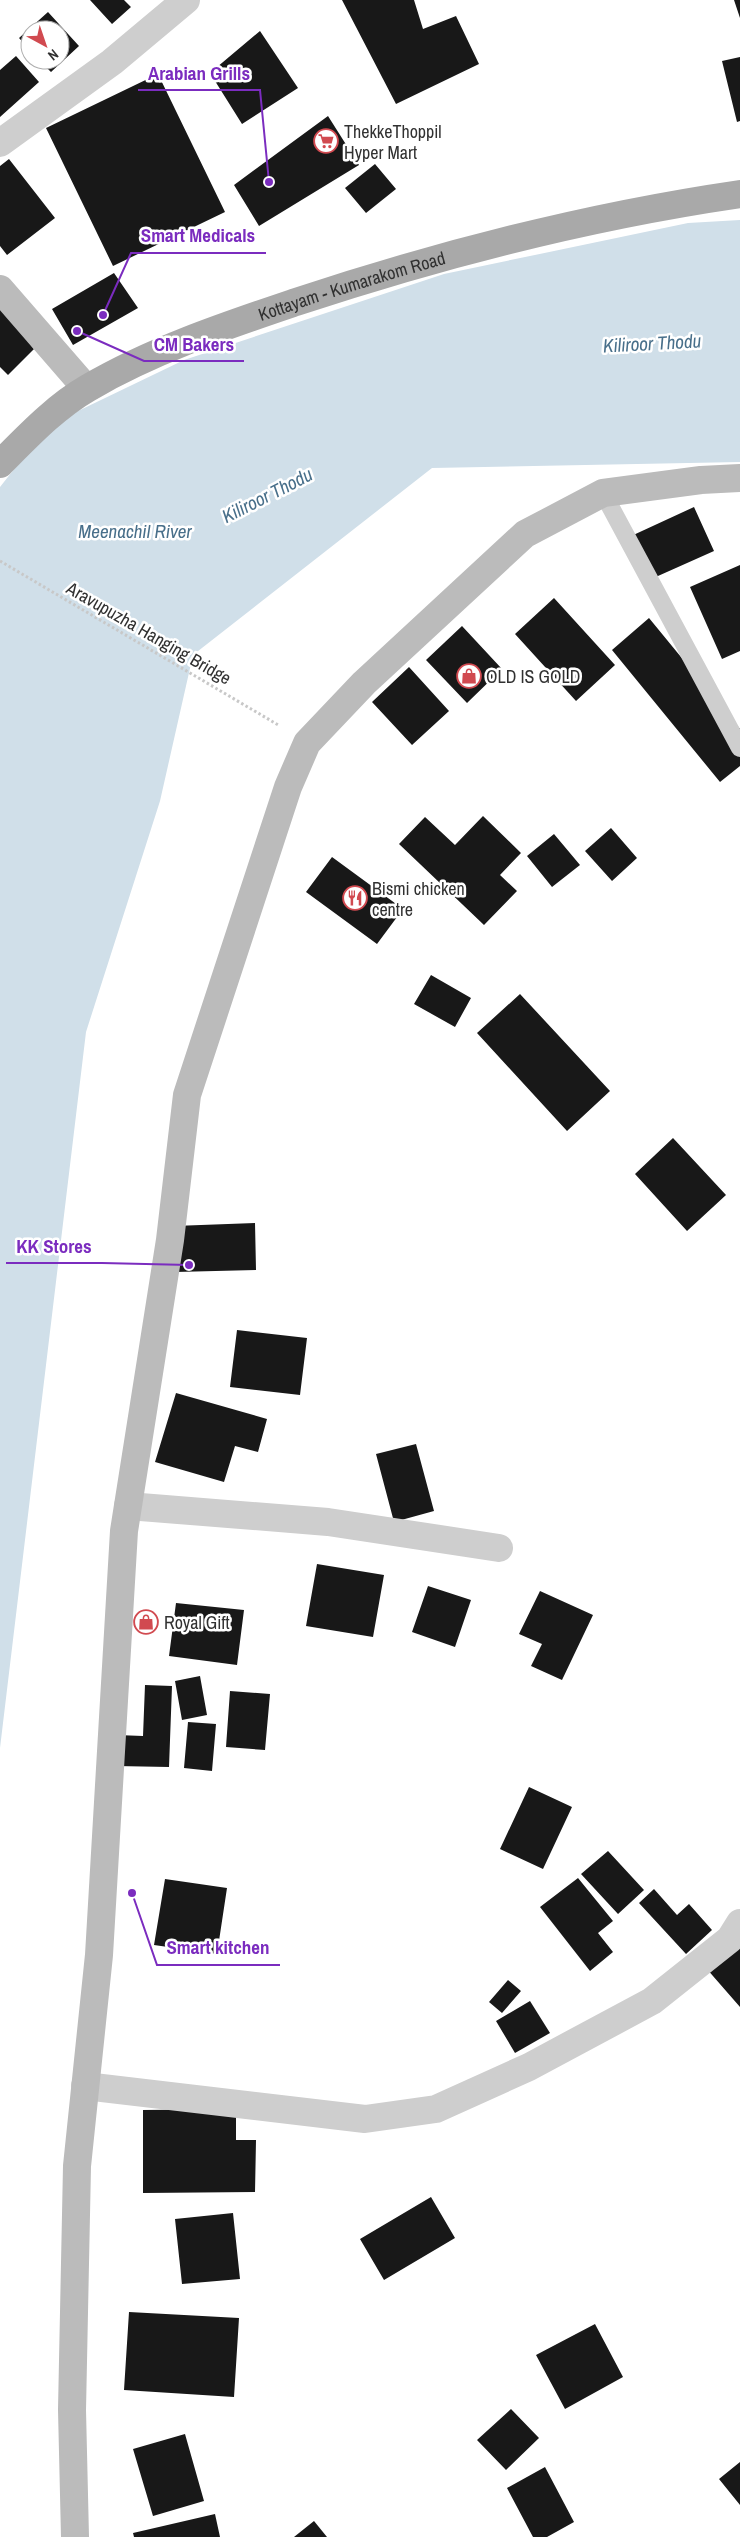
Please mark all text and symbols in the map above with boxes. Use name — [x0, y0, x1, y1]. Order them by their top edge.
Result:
north arrow — [20, 20, 70, 70]
text: N — [44, 45, 62, 65]
callout: Arabian Grills — [138, 56, 260, 90]
text: Arabian Grills — [148, 60, 250, 86]
place label: ThekkeThoppil Hyper Mart — [344, 119, 442, 165]
supermarket icon: ThekkeThoppil Hyper Mart — [313, 128, 339, 154]
callout: Smart Medicals — [131, 219, 266, 253]
text: Smart Medicals — [141, 222, 255, 248]
street label: Kottayam - Kumarakom Road — [255, 245, 448, 326]
callout: CM Bakers — [144, 327, 244, 361]
water label: Kiliroor Thodu — [602, 327, 702, 359]
text: CM Bakers — [154, 331, 234, 357]
water label: Kiliroor Thodu — [217, 461, 317, 529]
water label: Meenachil River — [78, 518, 193, 544]
street label: Aravupuzha Hanging Bridge — [61, 575, 236, 690]
shop icon: OLD IS GOLD — [456, 663, 482, 689]
place label: OLD IS GOLD — [486, 664, 580, 689]
place label: Bismi chicken centre — [372, 876, 465, 922]
restaurant icon: Bismi chicken centre — [342, 885, 368, 911]
callout: KK Stores — [6, 1229, 102, 1263]
text: KK Stores — [16, 1233, 92, 1259]
shop icon: Royal Gift — [133, 1609, 159, 1635]
place label: Royal Gift — [164, 1610, 230, 1635]
callout: Smart kitchen — [157, 1931, 280, 1965]
text: Smart kitchen — [166, 1934, 270, 1960]

